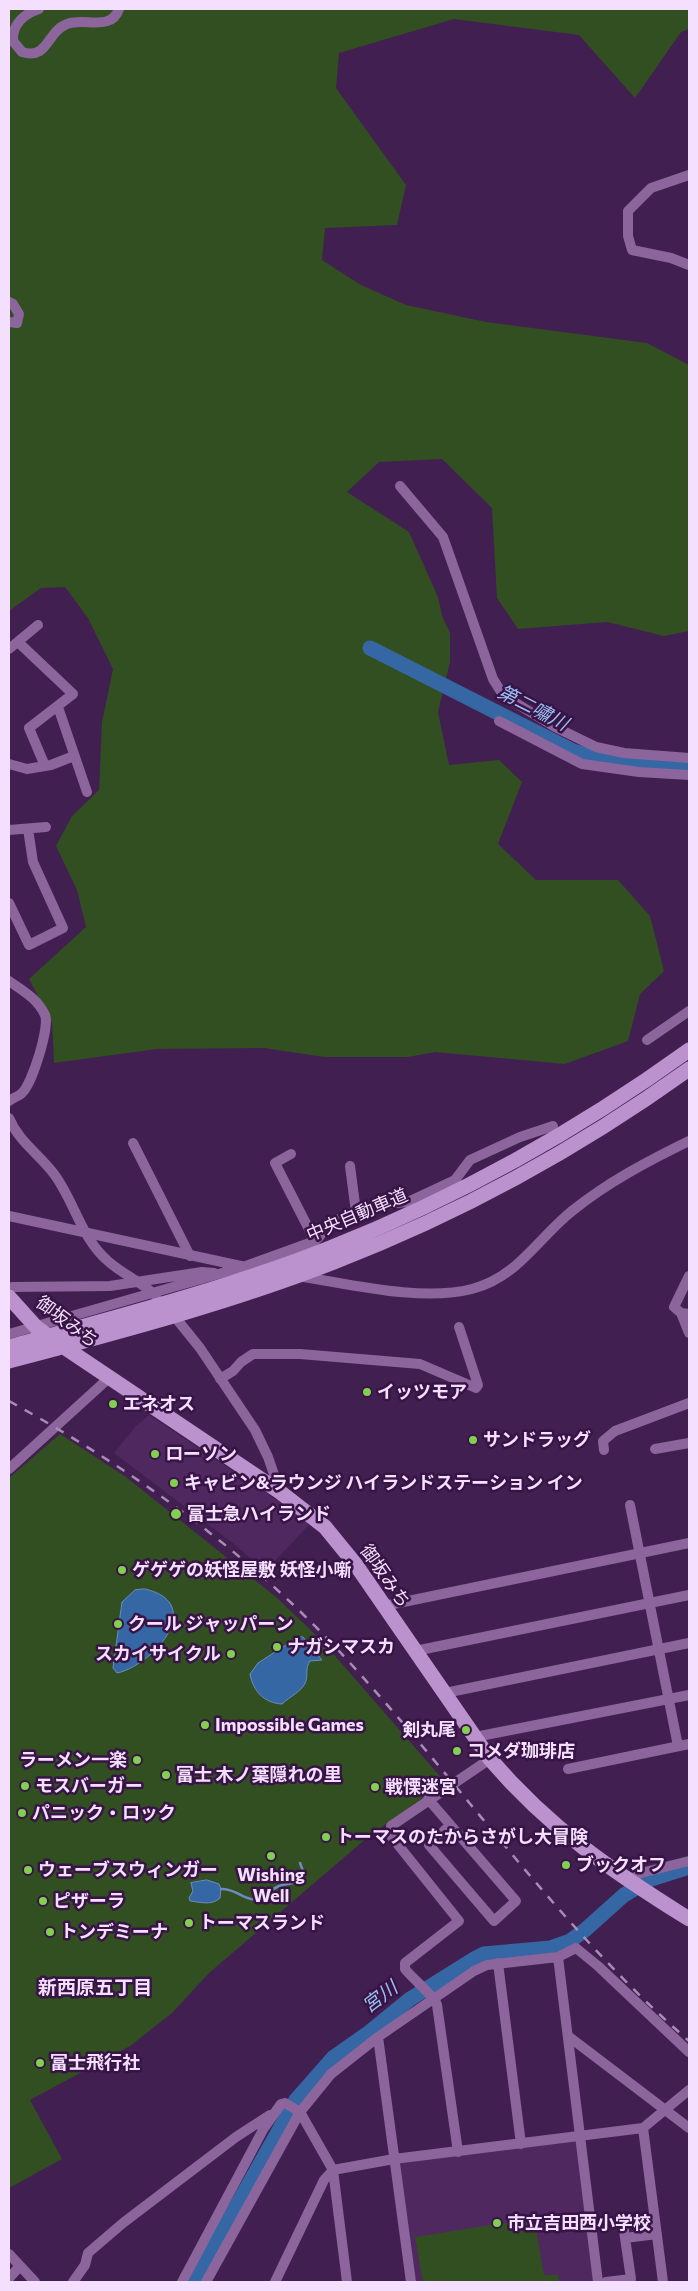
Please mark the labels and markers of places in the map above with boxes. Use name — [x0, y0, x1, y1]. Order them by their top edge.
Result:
place label: イッツモア — [377, 1381, 467, 1403]
marker: イッツモア — [361, 1386, 373, 1398]
place label: エネオス — [123, 1393, 195, 1415]
marker: エネオス — [107, 1398, 119, 1410]
place label: サンドラッグ — [483, 1429, 591, 1451]
marker: サンドラッグ — [467, 1434, 479, 1446]
place label: ローソン — [165, 1443, 237, 1465]
marker: ローソン — [149, 1448, 161, 1460]
place label: キャビン&ラウンジ ハイランドステーション イン — [184, 1472, 583, 1494]
marker: キャビン&ラウンジ ハイランドステーション イン — [168, 1477, 180, 1489]
place label: 富士急ハイランド — [187, 1503, 331, 1525]
marker: 富士急ハイランド — [169, 1507, 183, 1521]
place label: ゲゲゲの妖怪屋敷 妖怪小噺 — [132, 1559, 351, 1581]
marker: ゲゲゲの妖怪屋敷 妖怪小噺 — [116, 1564, 128, 1576]
place label: クール ジャッパーン — [128, 1613, 293, 1635]
marker: クール ジャッパーン — [112, 1618, 124, 1630]
place label: ナガシマスカ — [287, 1636, 395, 1658]
marker: ナガシマスカ — [271, 1641, 283, 1653]
place label: スカイサイクル — [95, 1643, 221, 1665]
marker: スカイサイクル — [225, 1648, 237, 1660]
place label: Impossible Games — [215, 1714, 364, 1736]
marker: Impossible Games — [199, 1719, 211, 1731]
place label: 剣丸尾 — [402, 1719, 456, 1741]
marker: 剣丸尾 — [460, 1724, 472, 1736]
place label: コメダ珈琲店 — [467, 1740, 575, 1762]
marker: コメダ珈琲店 — [451, 1745, 463, 1757]
place label: ラーメン一楽 — [19, 1749, 127, 1771]
marker: ラーメン一楽 — [131, 1754, 143, 1766]
place label: 富士 木ノ葉隠れの里 — [176, 1764, 341, 1786]
marker: 富士 木ノ葉隠れの里 — [160, 1769, 172, 1781]
place label: モスバーガー — [35, 1775, 143, 1797]
place label: 戦慄迷宮 — [385, 1776, 457, 1798]
marker: モスバーガー — [19, 1780, 31, 1792]
marker: 戦慄迷宮 — [369, 1781, 381, 1793]
place label: パニック・ロック — [32, 1802, 176, 1824]
marker: パニック・ロック — [16, 1807, 28, 1819]
place label: トーマスのたからさがし大冒険 — [336, 1826, 588, 1848]
marker: トーマスのたからさがし大冒険 — [320, 1831, 332, 1843]
marker: Wishing Well — [265, 1850, 277, 1862]
place label: ブックオフ — [576, 1854, 666, 1876]
place label: ウェーブスウィンガー — [38, 1859, 218, 1881]
marker: ブックオフ — [560, 1859, 572, 1871]
marker: ウェーブスウィンガー — [22, 1864, 34, 1876]
place label: Wishing Well — [237, 1864, 305, 1906]
place label: ピザーラ — [53, 1890, 125, 1912]
marker: ピザーラ — [37, 1895, 49, 1907]
place label: トーマスランド — [199, 1912, 325, 1934]
marker: トーマスランド — [183, 1917, 195, 1929]
place label: トンデミーナ — [60, 1921, 168, 1943]
marker: トンデミーナ — [44, 1926, 56, 1938]
place label: 富士飛行社 — [50, 2052, 140, 2074]
marker: 富士飛行社 — [34, 2057, 46, 2069]
place label: 市立吉田西小学校 — [507, 2212, 651, 2234]
marker: 市立吉田西小学校 — [491, 2217, 503, 2229]

